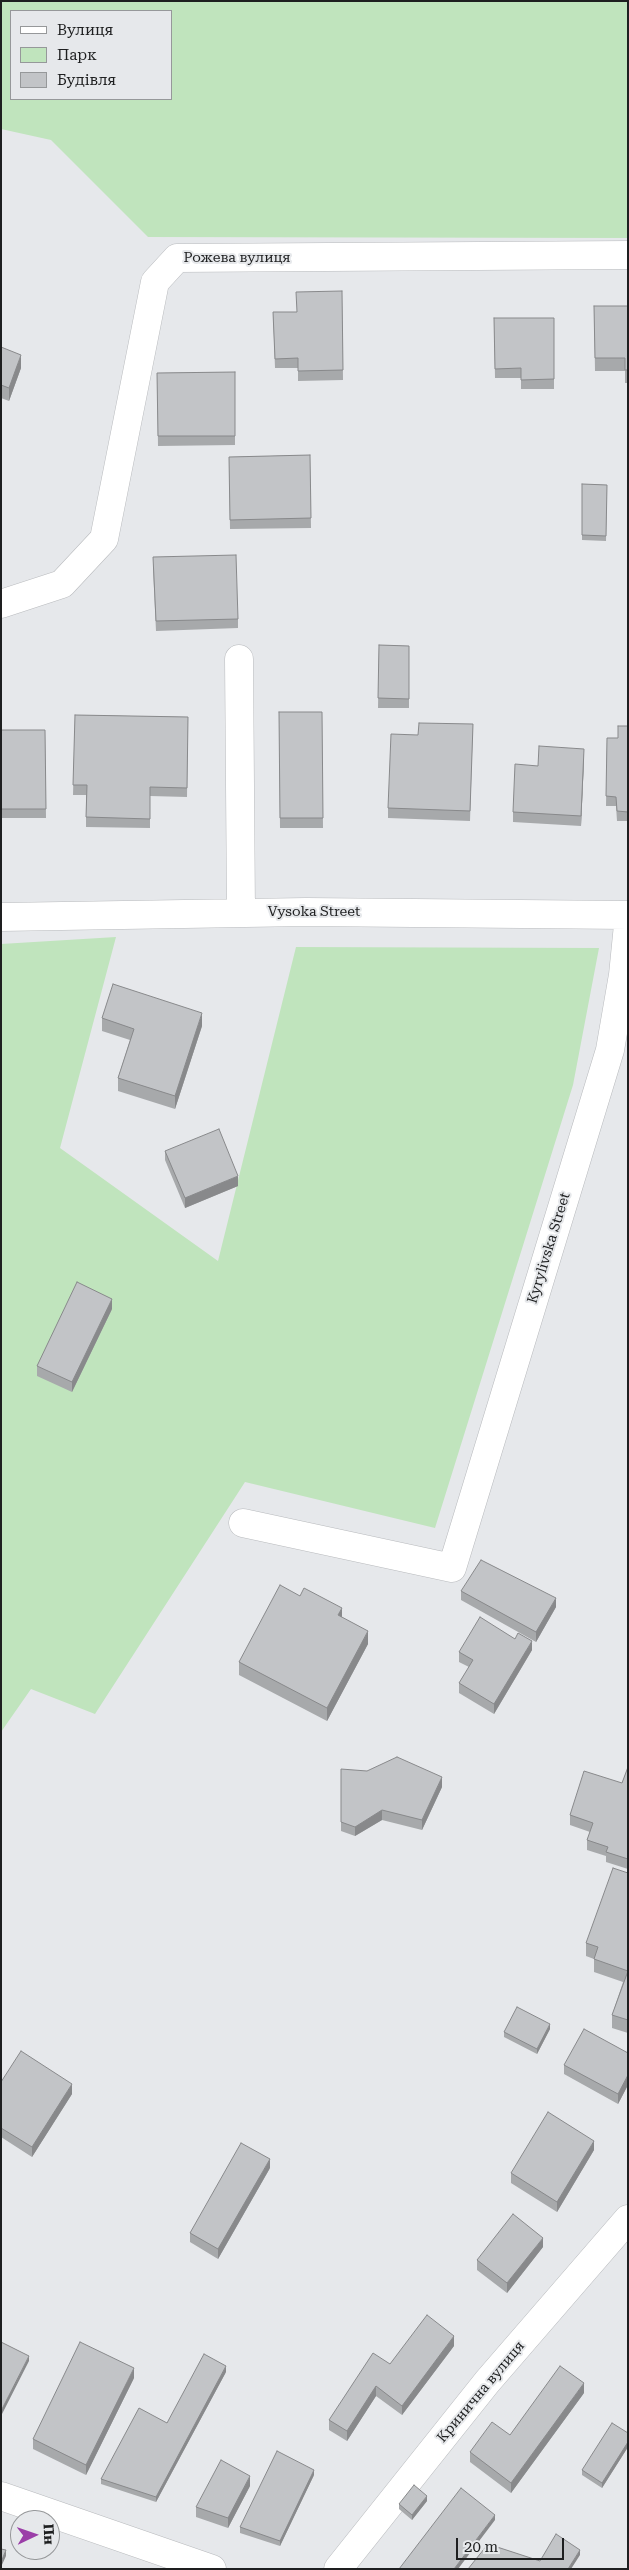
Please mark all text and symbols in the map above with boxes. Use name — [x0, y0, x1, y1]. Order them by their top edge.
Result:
legend — [10, 10, 172, 100]
text: Вулиця — [57, 21, 113, 39]
text: Парк — [57, 46, 97, 64]
text: Будівля — [57, 71, 116, 89]
street label: Рожева вулиця — [183, 250, 291, 266]
street label: Vysoka Street — [268, 904, 360, 920]
street label: Kyrylivska Street — [524, 1190, 574, 1306]
street label: Кринична вулиця — [434, 2338, 528, 2446]
north arrow — [10, 2510, 60, 2560]
text: Пн — [40, 2523, 58, 2545]
scale bar — [459, 2528, 566, 2560]
text: 20 m — [464, 2538, 498, 2556]

